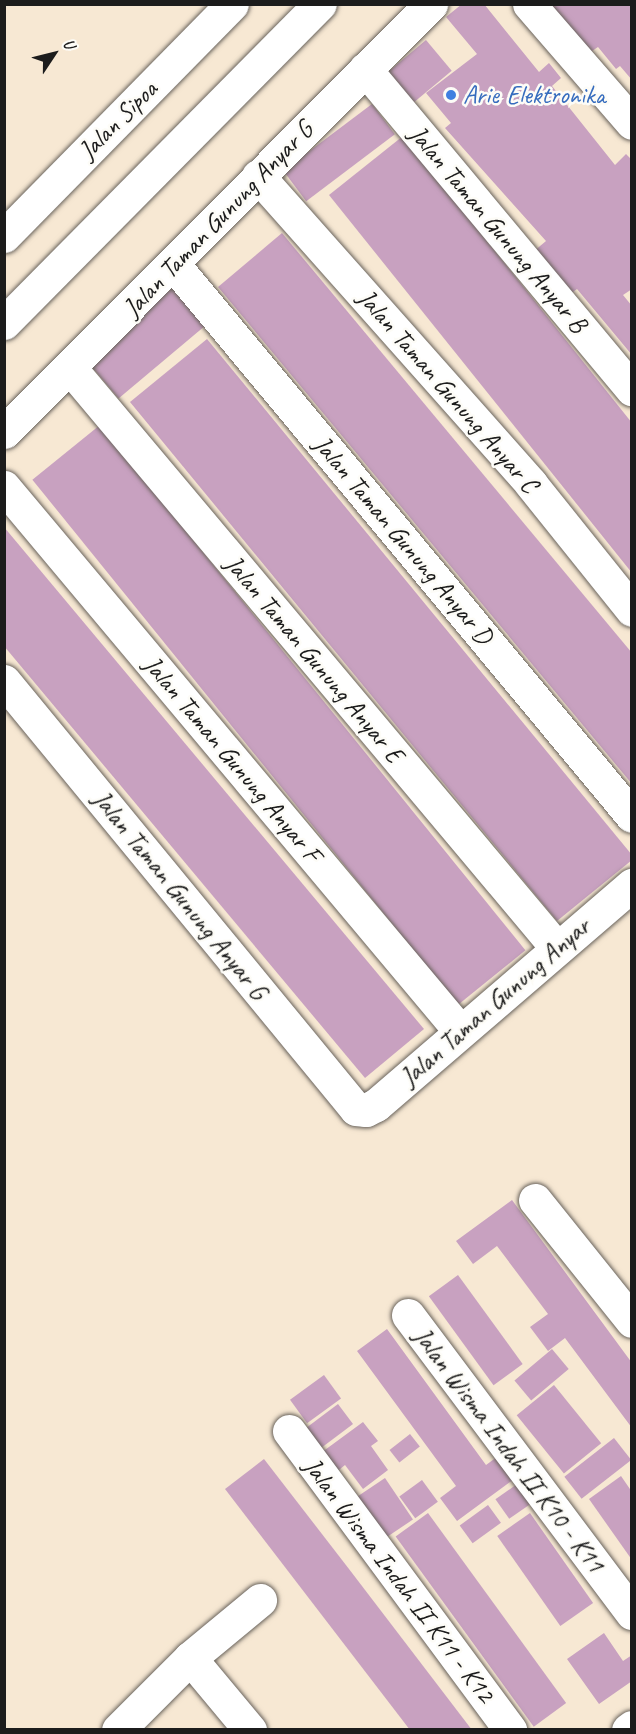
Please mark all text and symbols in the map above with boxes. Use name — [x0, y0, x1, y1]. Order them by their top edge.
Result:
north arrow — [24, 24, 84, 84]
text: U — [58, 35, 79, 53]
street label: Jalan Sipoa — [72, 74, 164, 166]
place label: Arie Elektronika — [463, 79, 606, 111]
marker: Arie Elektronika — [444, 88, 458, 102]
street label: Jalan Taman Gunung Anyar G — [117, 115, 319, 323]
street label: Jalan Taman Gunung Anyar B — [402, 119, 594, 339]
street label: Jalan Taman Gunung Anyar C — [351, 283, 545, 499]
street label: Jalan Taman Gunung Anyar D — [307, 430, 499, 650]
street label: Jalan Taman Gunung Anyar E — [218, 549, 410, 769]
street label: Jalan Taman Gunung Anyar F — [137, 650, 327, 868]
street label: Jalan Taman Gunung Anyar G — [86, 784, 274, 1006]
street label: Jalan Taman Gunung Anyar — [394, 911, 596, 1093]
street label: Jalan Wisma Indah II K10 - K11 — [406, 1321, 612, 1579]
street label: Jalan Wisma Indah II K11 - K12 — [296, 1451, 502, 1709]

